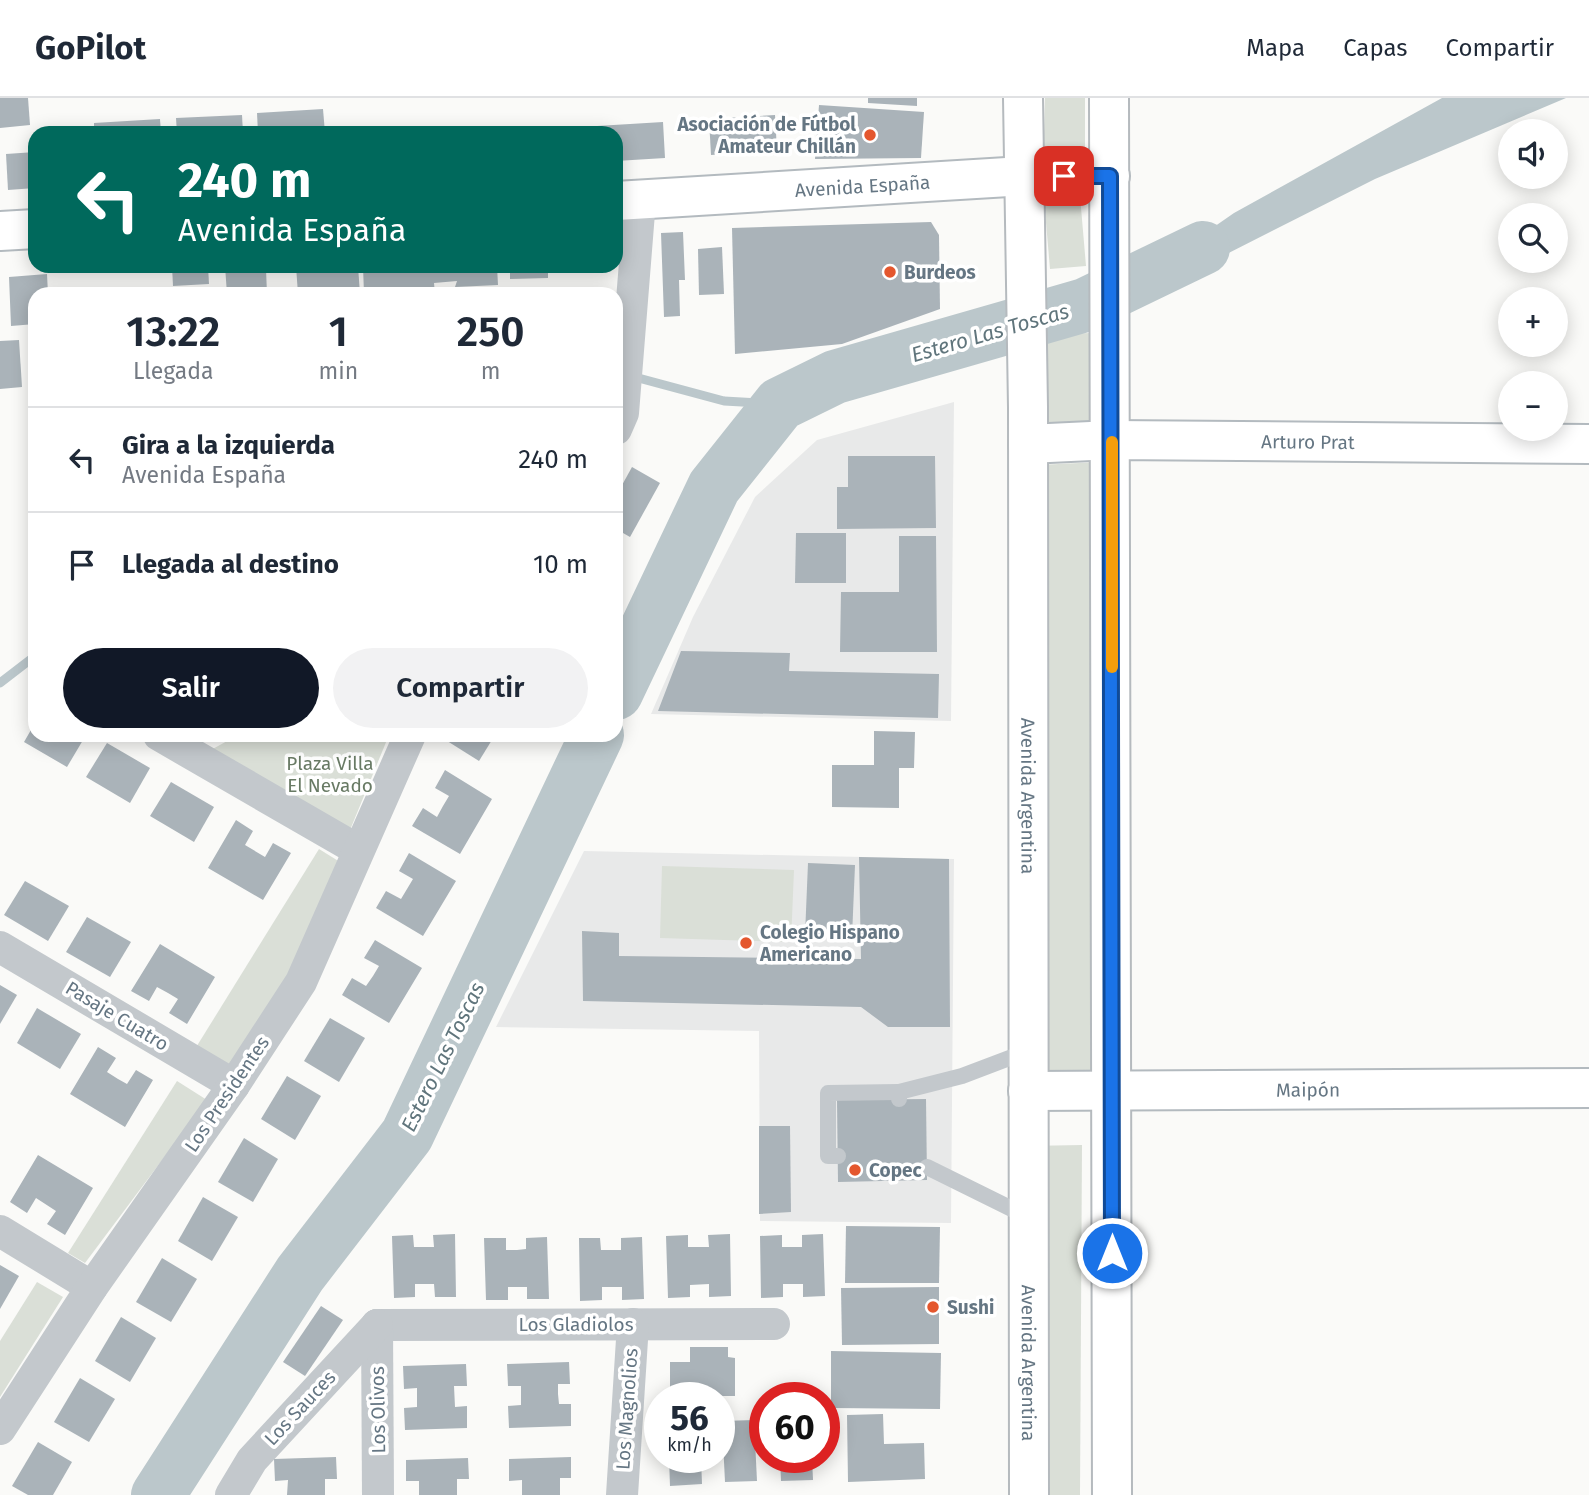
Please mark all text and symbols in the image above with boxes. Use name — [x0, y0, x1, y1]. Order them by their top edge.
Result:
text: GoPilot — [35, 28, 146, 68]
text: Mapa — [1246, 34, 1305, 62]
text: Capas — [1343, 34, 1407, 62]
text: Compartir — [1445, 34, 1554, 62]
place label: Asociación de Fútbol Amateur Chillán — [676, 113, 856, 158]
map controls — [1498, 119, 1568, 441]
button: sound — [1498, 119, 1568, 189]
marker: Asociación de Fútbol Amateur Chillán — [862, 127, 878, 143]
pin — [1034, 146, 1094, 206]
text: 240 m — [178, 151, 311, 210]
icon: left — [63, 154, 154, 245]
icon: arrive — [1045, 157, 1083, 195]
street label: Avenida España — [794, 170, 931, 202]
button: search — [1498, 203, 1568, 273]
text: Avenida España — [178, 211, 406, 249]
place label: Burdeos — [904, 261, 976, 284]
marker: Burdeos — [882, 264, 898, 280]
button: + — [1498, 287, 1568, 357]
water label: Estero Las Toscas — [908, 298, 1072, 368]
text: 13:22 — [126, 307, 220, 357]
text: 1 — [329, 307, 348, 357]
text: 250 — [457, 307, 525, 357]
text: Llegada — [133, 357, 214, 385]
text: min — [319, 357, 358, 385]
text: m — [481, 357, 500, 385]
button: − — [1498, 371, 1568, 441]
text: Gira a la izquierda — [122, 430, 335, 461]
street label: Arturo Prat — [1261, 430, 1355, 454]
icon: left — [63, 441, 101, 479]
text: 240 m — [518, 444, 588, 475]
text: Avenida España — [122, 461, 286, 489]
icon: arrive — [63, 546, 101, 584]
text: Llegada al destino — [122, 549, 339, 580]
text: 10 m — [533, 549, 588, 580]
button: Salir — [63, 648, 319, 728]
button: Compartir — [333, 648, 588, 728]
street label: Avenida Argentina — [1017, 718, 1040, 874]
park label: Plaza Villa El Nevado — [286, 752, 374, 797]
place label: Colegio Hispano Americano — [759, 921, 900, 966]
marker: Colegio Hispano Americano — [738, 935, 754, 951]
street label: Pasaje Cuatro — [61, 976, 173, 1056]
water label: Estero Las Toscas — [396, 978, 491, 1136]
street label: Los Presidentes — [180, 1032, 274, 1156]
street label: Maipón — [1276, 1078, 1340, 1101]
place label: Copec — [869, 1159, 922, 1182]
marker: Copec — [847, 1162, 863, 1178]
position arrow — [1075, 1216, 1149, 1290]
street label: Avenida Argentina — [1017, 1285, 1040, 1441]
place label: Sushi — [947, 1296, 994, 1319]
marker: Sushi — [925, 1299, 941, 1315]
street label: Los Gladiolos — [518, 1313, 634, 1336]
street label: Los Magnolios — [611, 1347, 643, 1471]
street label: Los Sauces — [260, 1366, 340, 1450]
street label: Los Olivos — [366, 1366, 390, 1454]
speed limit sign: 60 — [749, 1382, 840, 1473]
text: 56 — [670, 1397, 709, 1439]
text: km/h — [667, 1434, 712, 1456]

